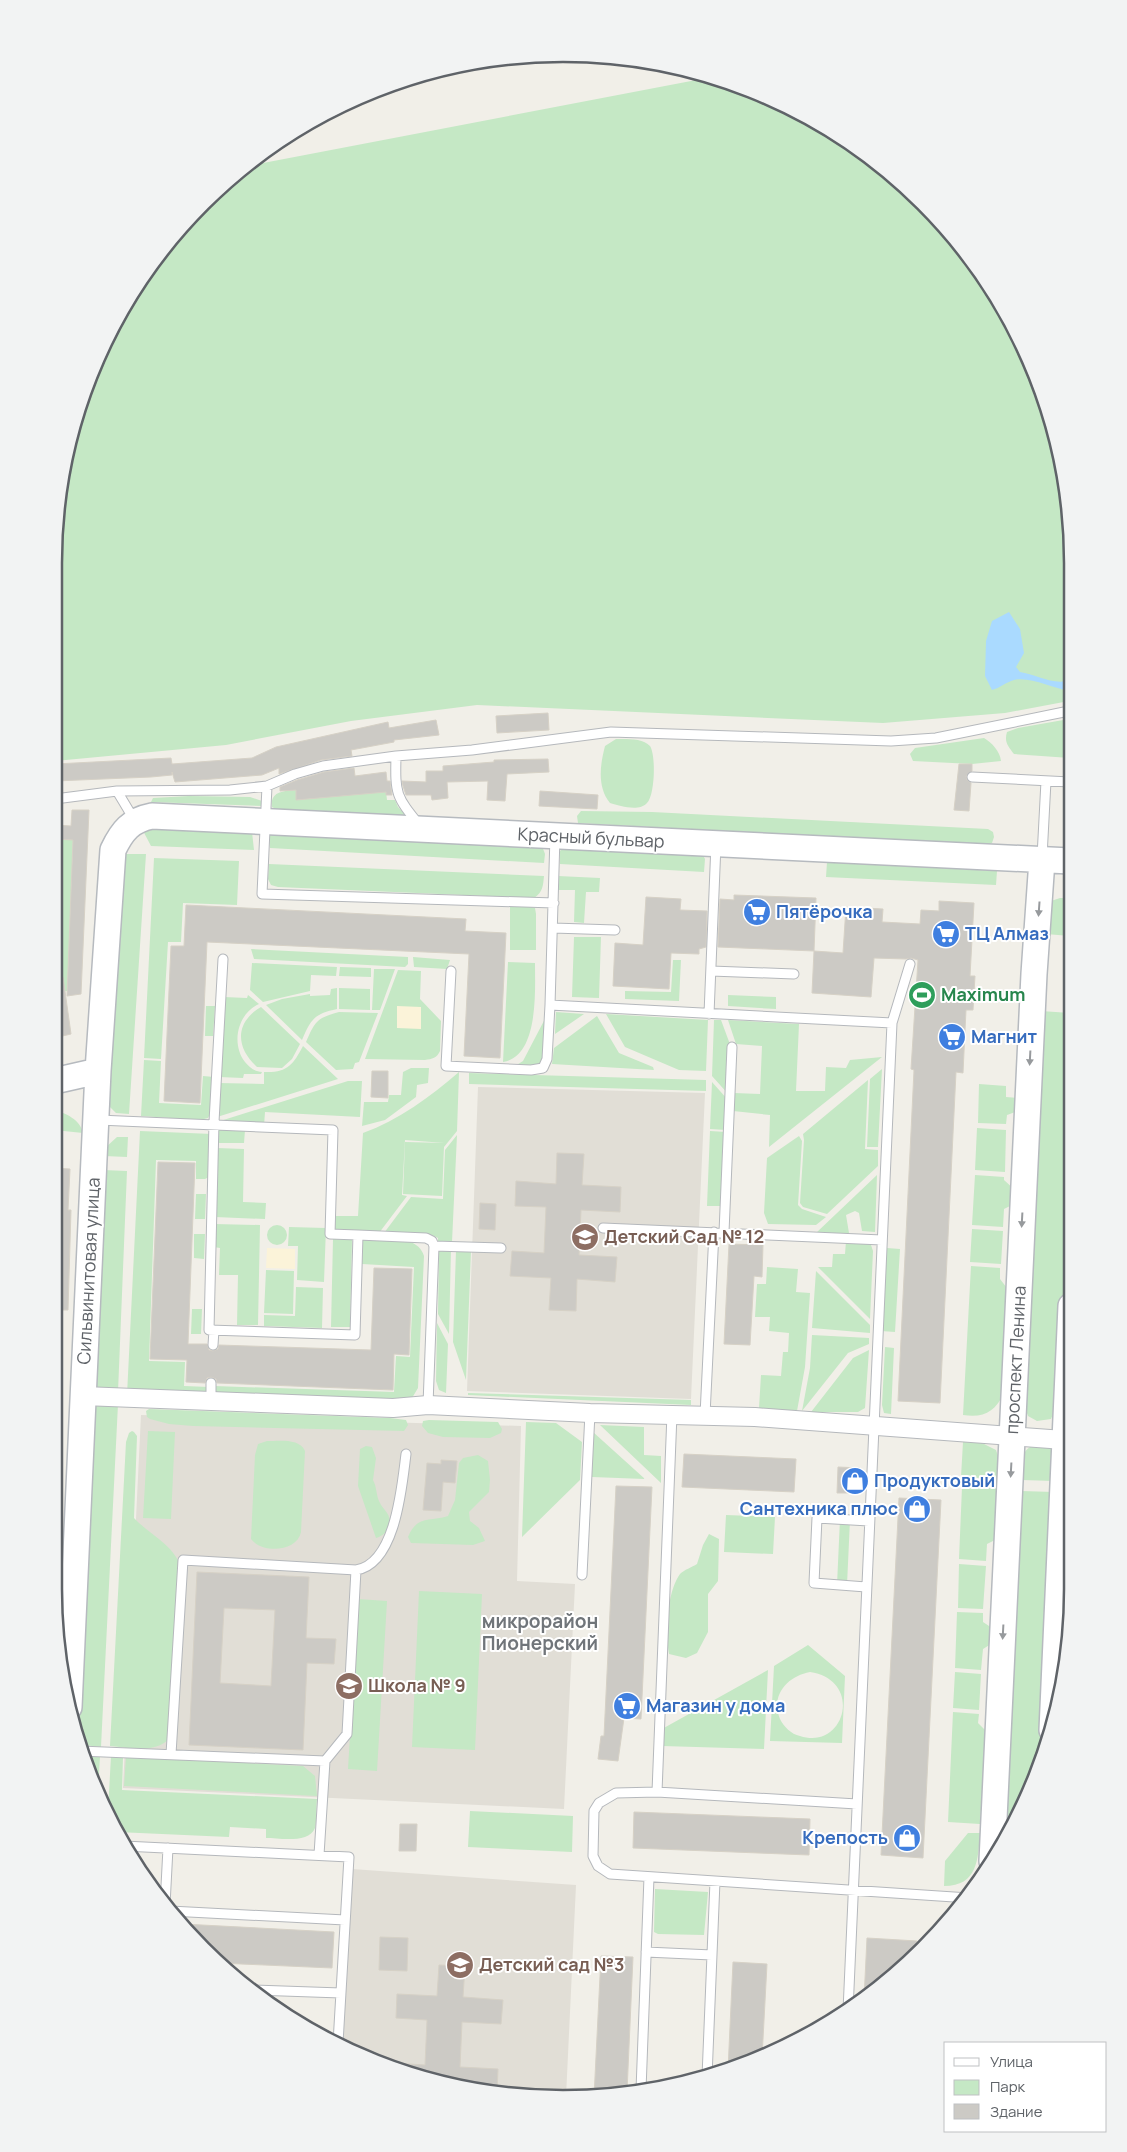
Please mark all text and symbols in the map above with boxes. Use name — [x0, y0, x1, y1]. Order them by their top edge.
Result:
street label: Красный бульвар — [517, 821, 665, 853]
supermarket icon: Пятёрочка — [742, 897, 772, 927]
place label: Пятёрочка — [776, 899, 873, 923]
one-way arrow — [1034, 901, 1042, 917]
supermarket icon: ТЦ Алмаз — [931, 919, 961, 949]
place label: ТЦ Алмаз — [965, 921, 1049, 945]
sports icon: Maximum — [907, 980, 937, 1010]
place label: Maximum — [941, 982, 1025, 1006]
supermarket icon: Магнит — [937, 1022, 967, 1052]
place label: Магнит — [971, 1024, 1038, 1048]
one-way arrow — [1026, 1050, 1034, 1066]
street label: Сильвинитовая улица — [71, 1177, 105, 1365]
one-way arrow — [1018, 1212, 1026, 1228]
school or university icon: Детский Сад № 12 — [570, 1222, 600, 1252]
place label: Детский Сад № 12 — [604, 1224, 764, 1248]
street label: проспект Ленина — [999, 1285, 1031, 1435]
one-way arrow — [1006, 1462, 1014, 1478]
shop icon: Продуктовый — [840, 1466, 870, 1496]
place label: Продуктовый — [874, 1468, 995, 1492]
shop icon: Сантехника плюс — [902, 1494, 932, 1524]
place label: Сантехника плюс — [740, 1496, 898, 1520]
district label: микрорайон Пионерский — [482, 1608, 598, 1656]
one-way arrow — [998, 1624, 1006, 1640]
school or university icon: Школа № 9 — [334, 1671, 364, 1701]
place label: Школа № 9 — [368, 1673, 466, 1697]
supermarket icon: Магазин у дома — [612, 1691, 642, 1721]
place label: Магазин у дома — [646, 1693, 785, 1717]
shop icon: Крепость — [892, 1823, 922, 1853]
place label: Крепость — [802, 1825, 888, 1849]
school or university icon: Детский сад №3 — [445, 1950, 475, 1980]
place label: Детский сад №3 — [479, 1952, 624, 1976]
legend — [944, 2042, 1107, 2132]
text: Улица — [990, 2051, 1033, 2072]
text: Парк — [990, 2076, 1026, 2097]
text: Здание — [990, 2101, 1043, 2122]

